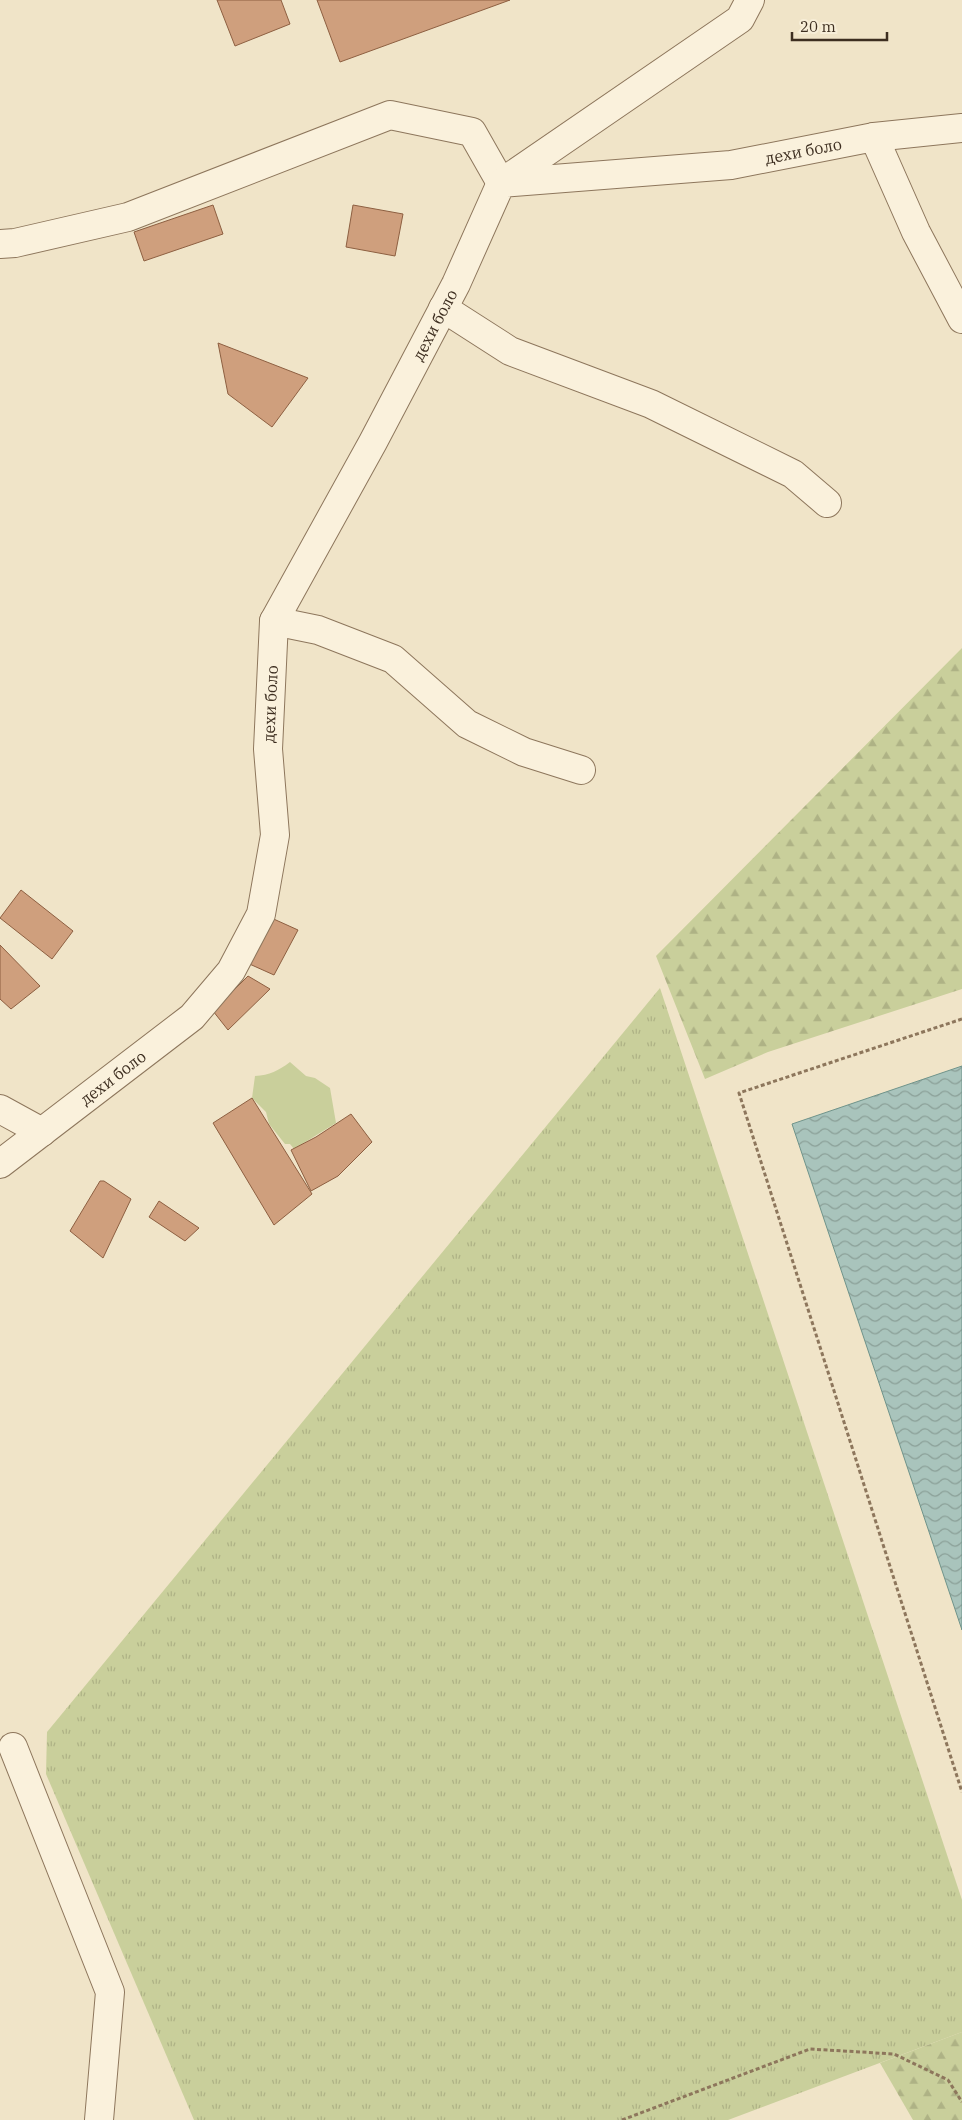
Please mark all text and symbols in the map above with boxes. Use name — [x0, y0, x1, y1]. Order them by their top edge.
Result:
scale bar — [792, 10, 887, 42]
text: 20 m — [800, 17, 836, 36]
street label: дехи боло — [763, 134, 843, 168]
street label: дехи боло — [408, 286, 461, 364]
street label: дехи боло — [258, 665, 282, 743]
street label: дехи боло — [76, 1046, 150, 1109]

